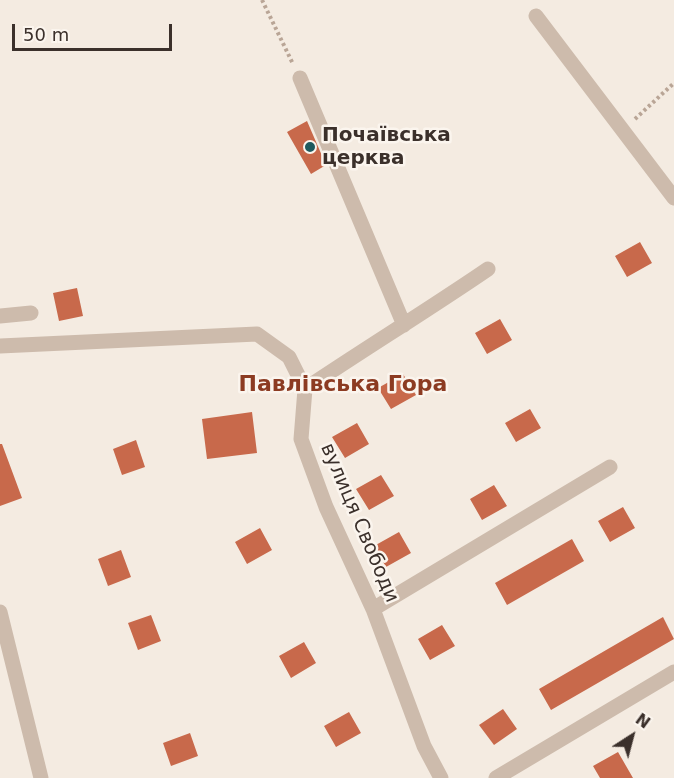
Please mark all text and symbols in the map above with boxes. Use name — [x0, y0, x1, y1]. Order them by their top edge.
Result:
scale bar — [15, 12, 176, 50]
text: 50 m — [23, 24, 69, 45]
place label: Почаївська церква — [322, 124, 451, 171]
marker: Почаївська церква — [303, 140, 317, 154]
district label: Павлівська Гора — [239, 372, 447, 398]
street label: вулиця Свободи — [315, 440, 403, 606]
north arrow — [602, 706, 662, 766]
text: N — [632, 709, 654, 733]

